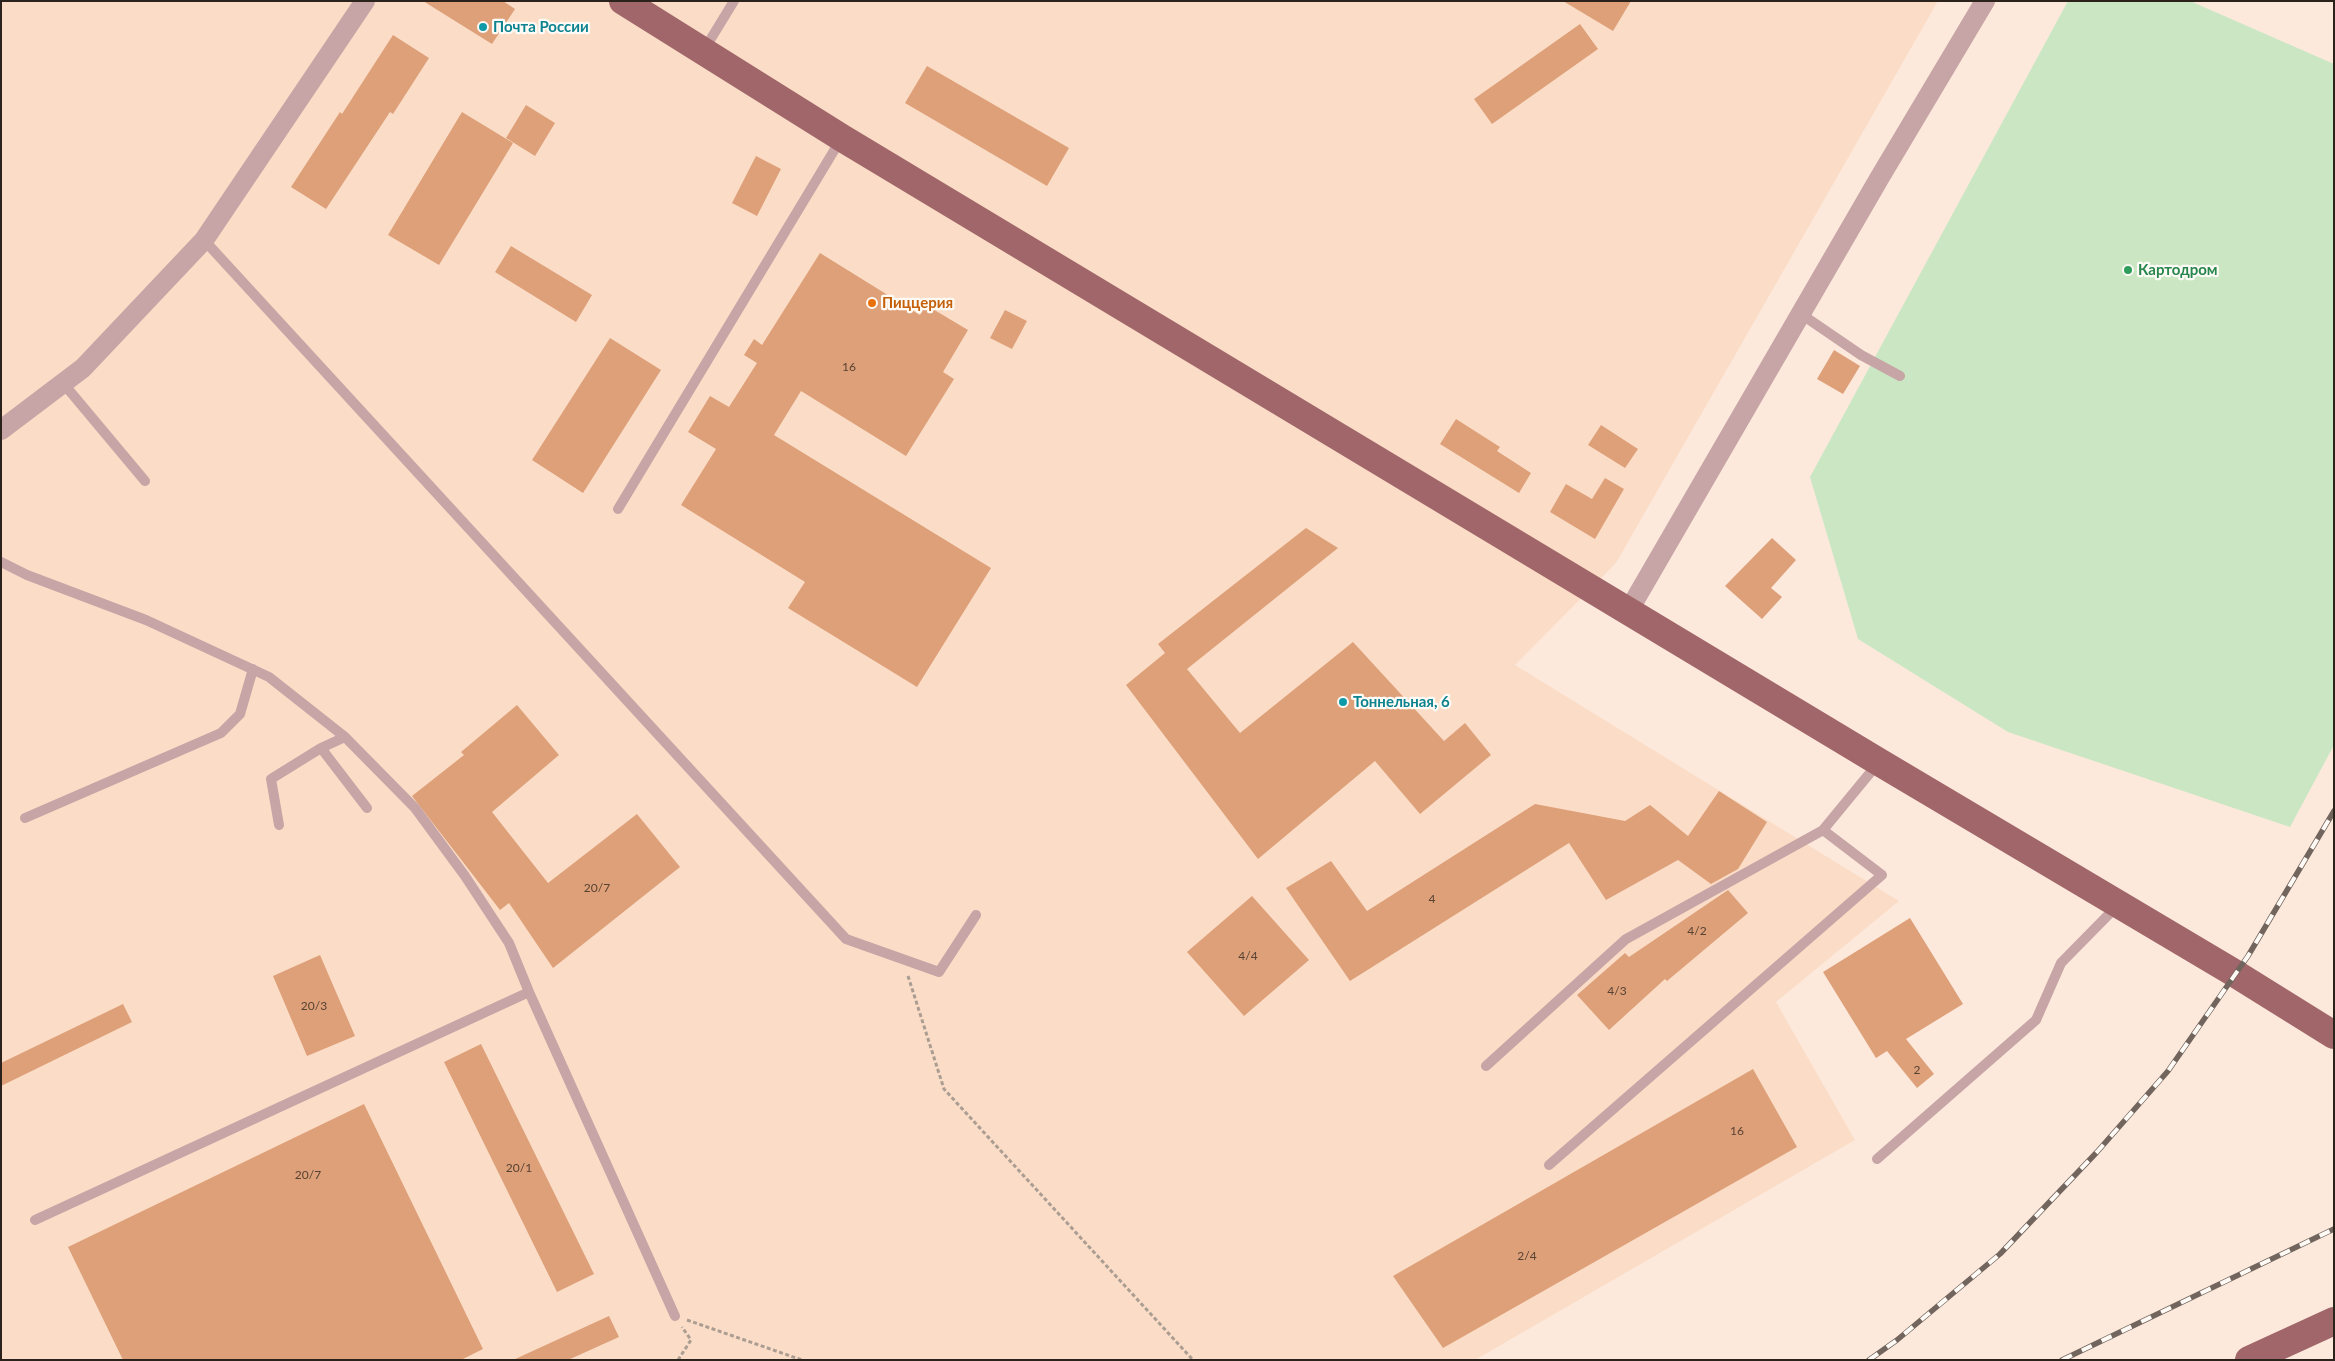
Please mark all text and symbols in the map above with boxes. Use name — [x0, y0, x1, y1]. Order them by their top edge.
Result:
place label: Почта России — [493, 18, 589, 36]
marker: Почта России — [477, 21, 489, 33]
place label: Картодром — [2138, 261, 2218, 279]
marker: Картодром — [2122, 264, 2134, 276]
place label: Пиццерия — [882, 294, 953, 312]
marker: Пиццерия — [866, 297, 878, 309]
house number: 16 — [842, 360, 856, 374]
place label: Тоннельная, 6 — [1353, 693, 1450, 711]
marker: Тоннельная, 6 — [1337, 696, 1349, 708]
house number: 20/7 — [584, 881, 610, 895]
house number: 4 — [1429, 892, 1435, 906]
house number: 4/2 — [1687, 924, 1707, 938]
house number: 4/4 — [1238, 949, 1258, 963]
house number: 4/3 — [1607, 984, 1627, 998]
house number: 20/3 — [301, 999, 327, 1013]
house number: 2 — [1914, 1063, 1920, 1077]
house number: 16 — [1730, 1124, 1744, 1138]
house number: 20/1 — [506, 1161, 532, 1175]
house number: 20/7 — [295, 1168, 321, 1182]
house number: 2/4 — [1517, 1249, 1537, 1263]

